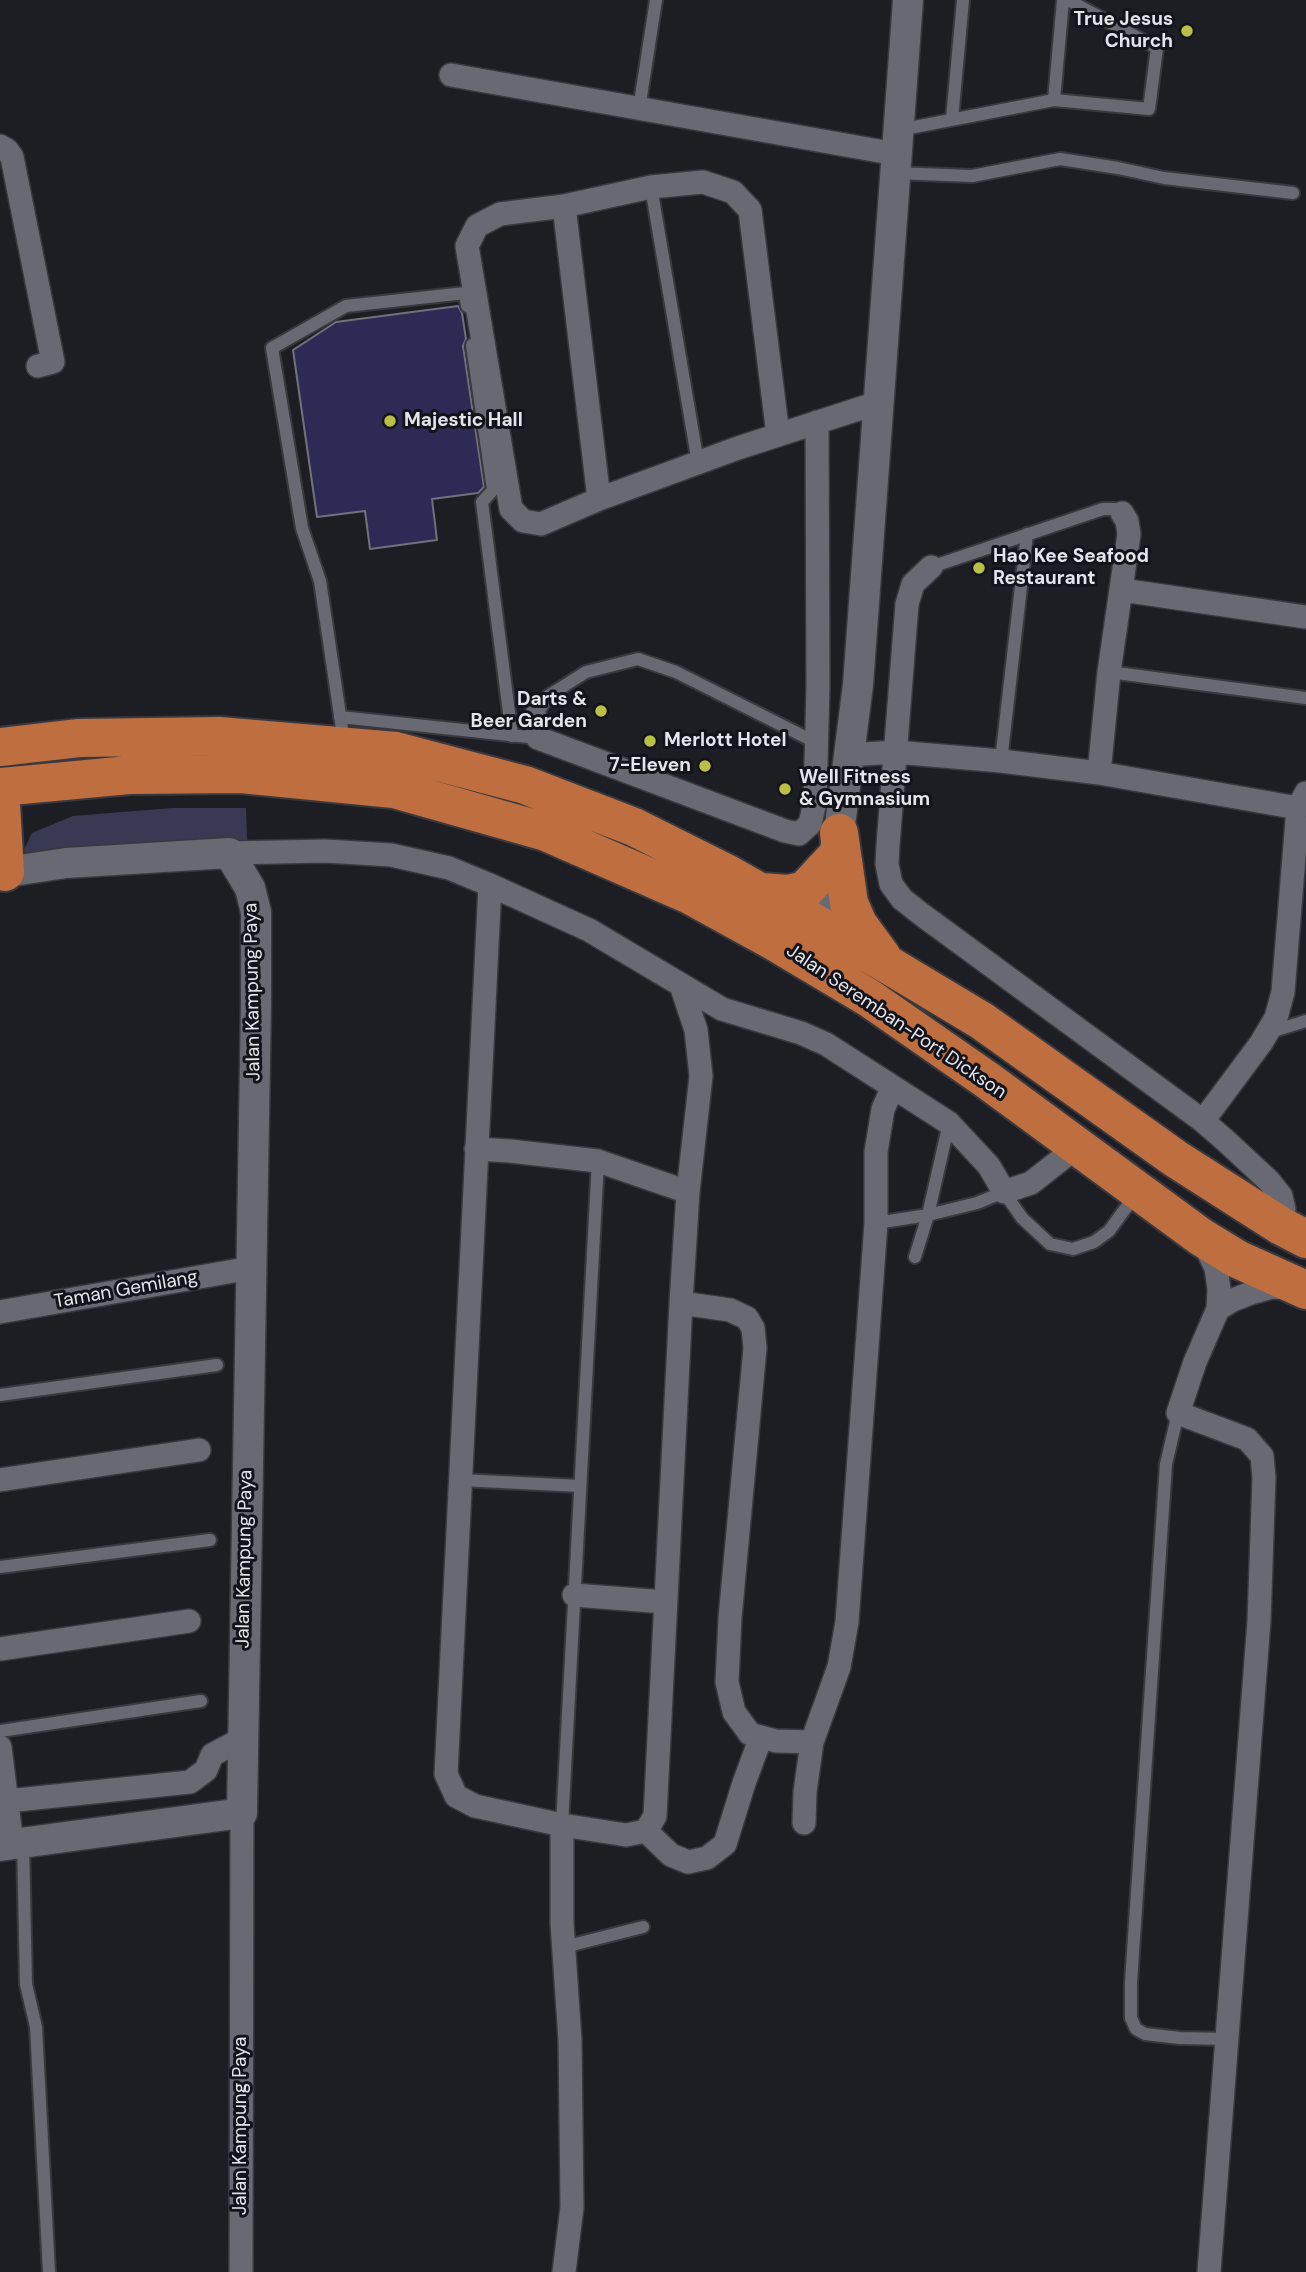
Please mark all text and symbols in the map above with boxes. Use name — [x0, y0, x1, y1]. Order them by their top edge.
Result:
place label: True Jesus Church — [1074, 9, 1173, 53]
marker: True Jesus Church — [1179, 23, 1195, 39]
place label: Majestic Hall — [404, 410, 523, 432]
marker: Majestic Hall — [382, 413, 398, 429]
place label: Hao Kee Seafood Restaurant — [993, 546, 1149, 590]
marker: Hao Kee Seafood Restaurant — [971, 560, 987, 576]
place label: Darts & Beer Garden — [471, 689, 587, 733]
marker: Darts & Beer Garden — [593, 703, 609, 719]
place label: Merlott Hotel — [664, 730, 787, 752]
marker: Merlott Hotel — [642, 733, 658, 749]
place label: 7-Eleven — [609, 755, 691, 777]
marker: 7-Eleven — [697, 758, 713, 774]
place label: Well Fitness & Gymnasium — [799, 767, 930, 811]
marker: Well Fitness & Gymnasium — [777, 781, 793, 797]
street label: Jalan Kampung Paya — [240, 903, 266, 1081]
street label: Jalan Seremban-Port Dickson — [782, 940, 1010, 1104]
street label: Taman Gemilang — [52, 1266, 200, 1314]
street label: Jalan Kampung Paya — [232, 1470, 258, 1648]
street label: Jalan Kampung Paya — [230, 2037, 252, 2215]

